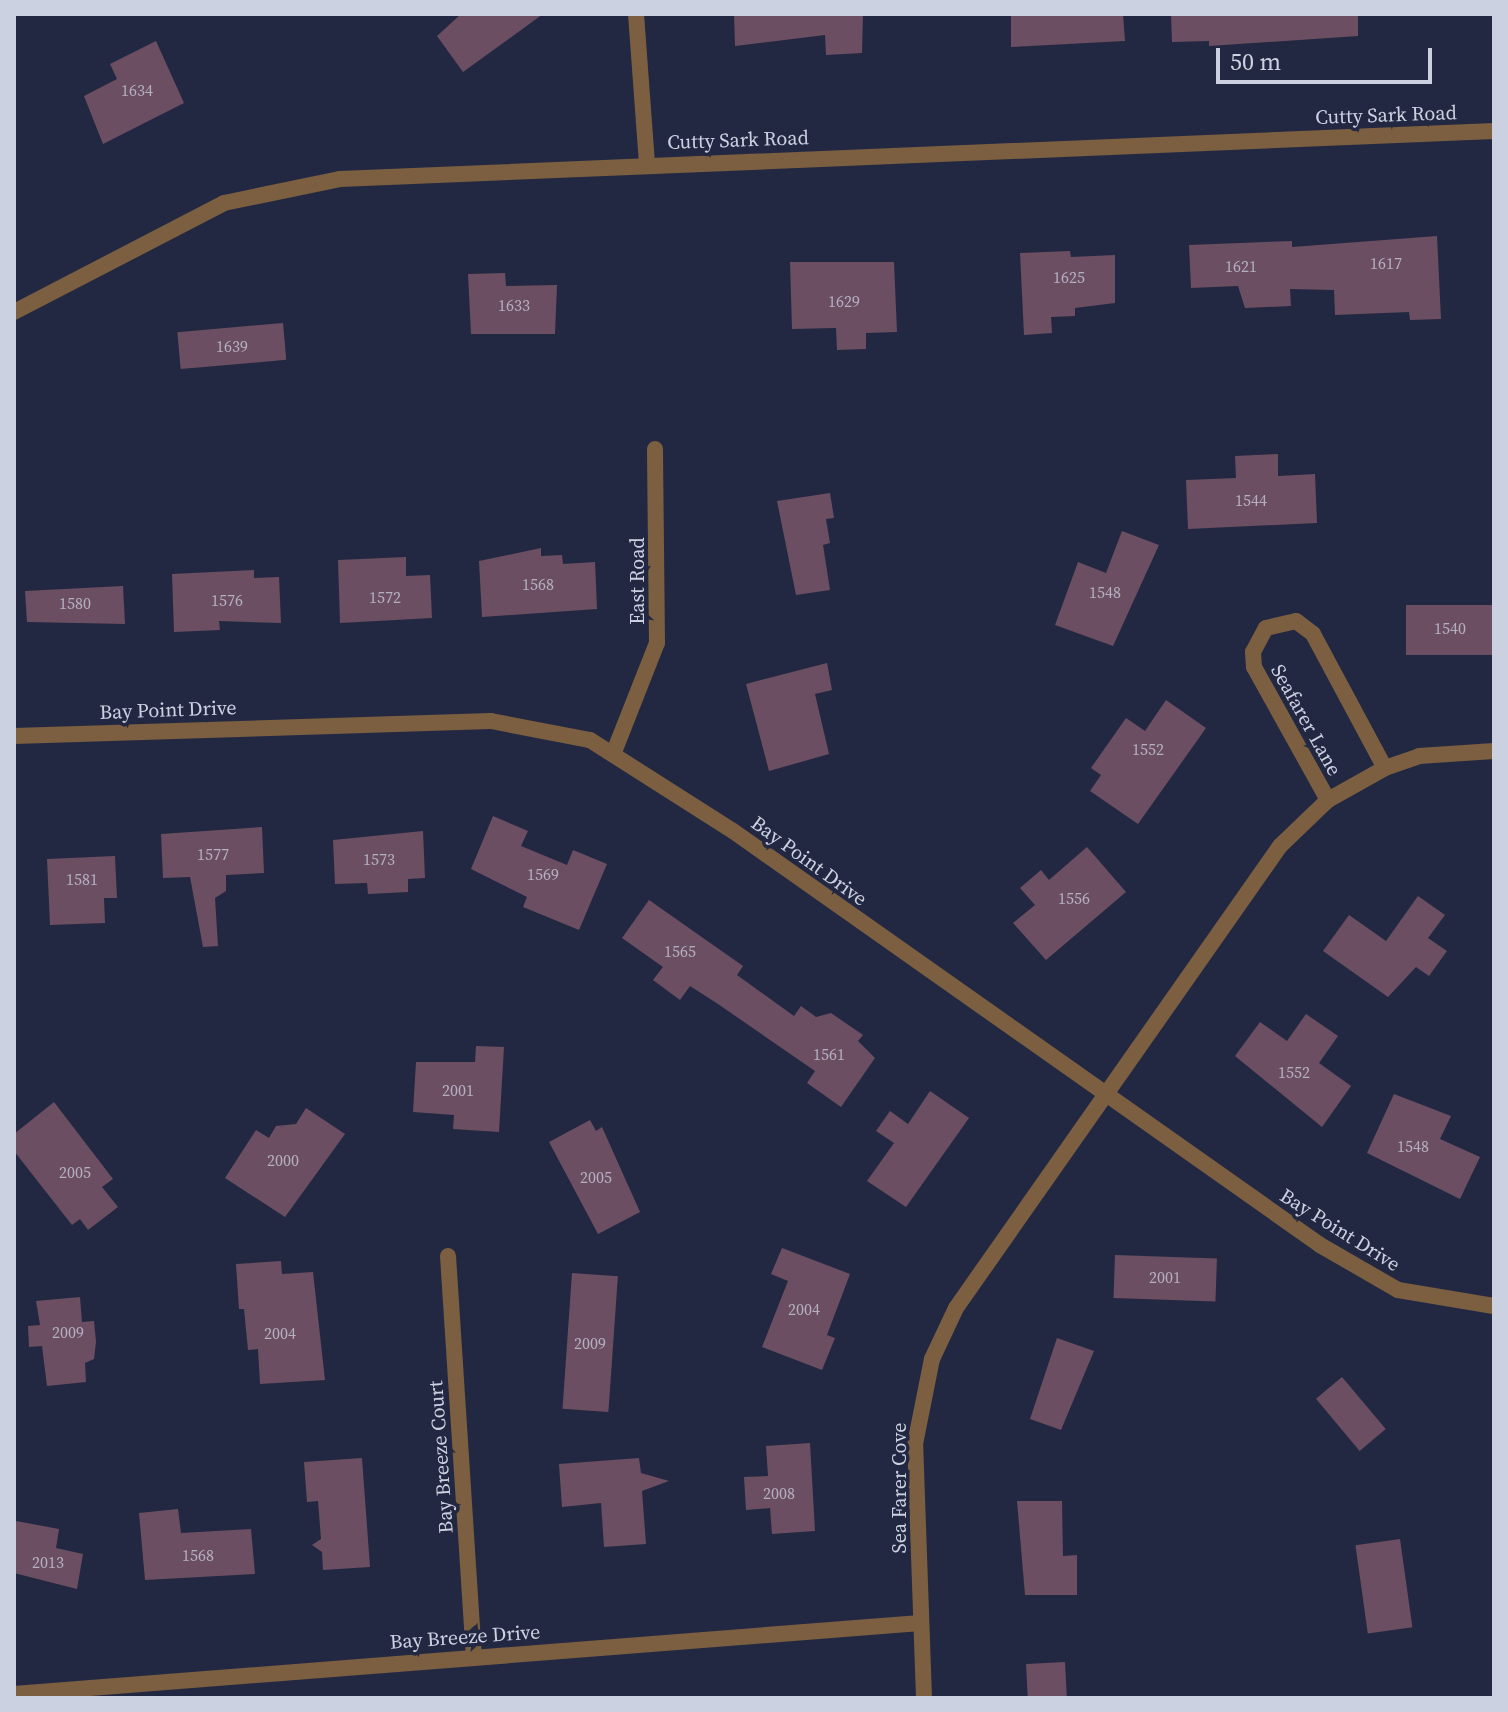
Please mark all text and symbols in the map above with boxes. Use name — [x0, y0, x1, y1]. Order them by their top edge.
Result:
scale bar — [1220, 32, 1436, 82]
text: 50 m — [1230, 45, 1281, 78]
house number: 1634 — [121, 80, 153, 100]
street label: Cutty Sark Road — [1315, 101, 1457, 129]
street label: Cutty Sark Road — [667, 126, 809, 154]
house number: 1617 — [1370, 253, 1402, 273]
house number: 1621 — [1225, 256, 1257, 276]
house number: 1625 — [1053, 267, 1085, 287]
house number: 1629 — [828, 291, 860, 311]
house number: 1633 — [498, 295, 530, 315]
house number: 1639 — [216, 336, 248, 356]
house number: 1544 — [1235, 490, 1267, 510]
street label: East Road — [625, 537, 649, 625]
house number: 1568 — [522, 574, 554, 594]
house number: 1548 — [1089, 582, 1121, 602]
house number: 1572 — [369, 587, 401, 607]
house number: 1576 — [211, 590, 243, 610]
house number: 1580 — [59, 593, 91, 613]
house number: 1540 — [1434, 618, 1466, 638]
street label: Seafarer Lane — [1266, 660, 1346, 780]
street label: Bay Point Drive — [99, 696, 237, 724]
house number: 1552 — [1132, 739, 1164, 759]
street label: Bay Point Drive — [746, 811, 872, 911]
house number: 1577 — [197, 844, 229, 864]
house number: 1573 — [363, 849, 395, 869]
house number: 1569 — [527, 864, 559, 884]
house number: 1581 — [66, 869, 98, 889]
house number: 1556 — [1058, 888, 1090, 908]
house number: 1565 — [664, 941, 696, 961]
house number: 1561 — [813, 1044, 845, 1064]
house number: 1552 — [1278, 1062, 1310, 1082]
house number: 2001 — [442, 1080, 474, 1100]
house number: 1548 — [1397, 1136, 1429, 1156]
house number: 2000 — [267, 1150, 299, 1170]
house number: 2005 — [59, 1162, 91, 1182]
house number: 2005 — [580, 1167, 612, 1187]
street label: Bay Point Drive — [1275, 1183, 1405, 1277]
house number: 2001 — [1149, 1267, 1181, 1287]
house number: 2004 — [788, 1299, 820, 1319]
house number: 2009 — [52, 1322, 84, 1342]
house number: 2004 — [264, 1323, 296, 1343]
house number: 2009 — [574, 1333, 606, 1353]
street label: Bay Breeze Court — [424, 1380, 458, 1534]
street label: Sea Farer Cove — [887, 1423, 911, 1553]
house number: 2008 — [763, 1483, 795, 1503]
house number: 1568 — [182, 1545, 214, 1565]
house number: 2013 — [32, 1552, 64, 1572]
street label: Bay Breeze Drive — [389, 1620, 541, 1654]

